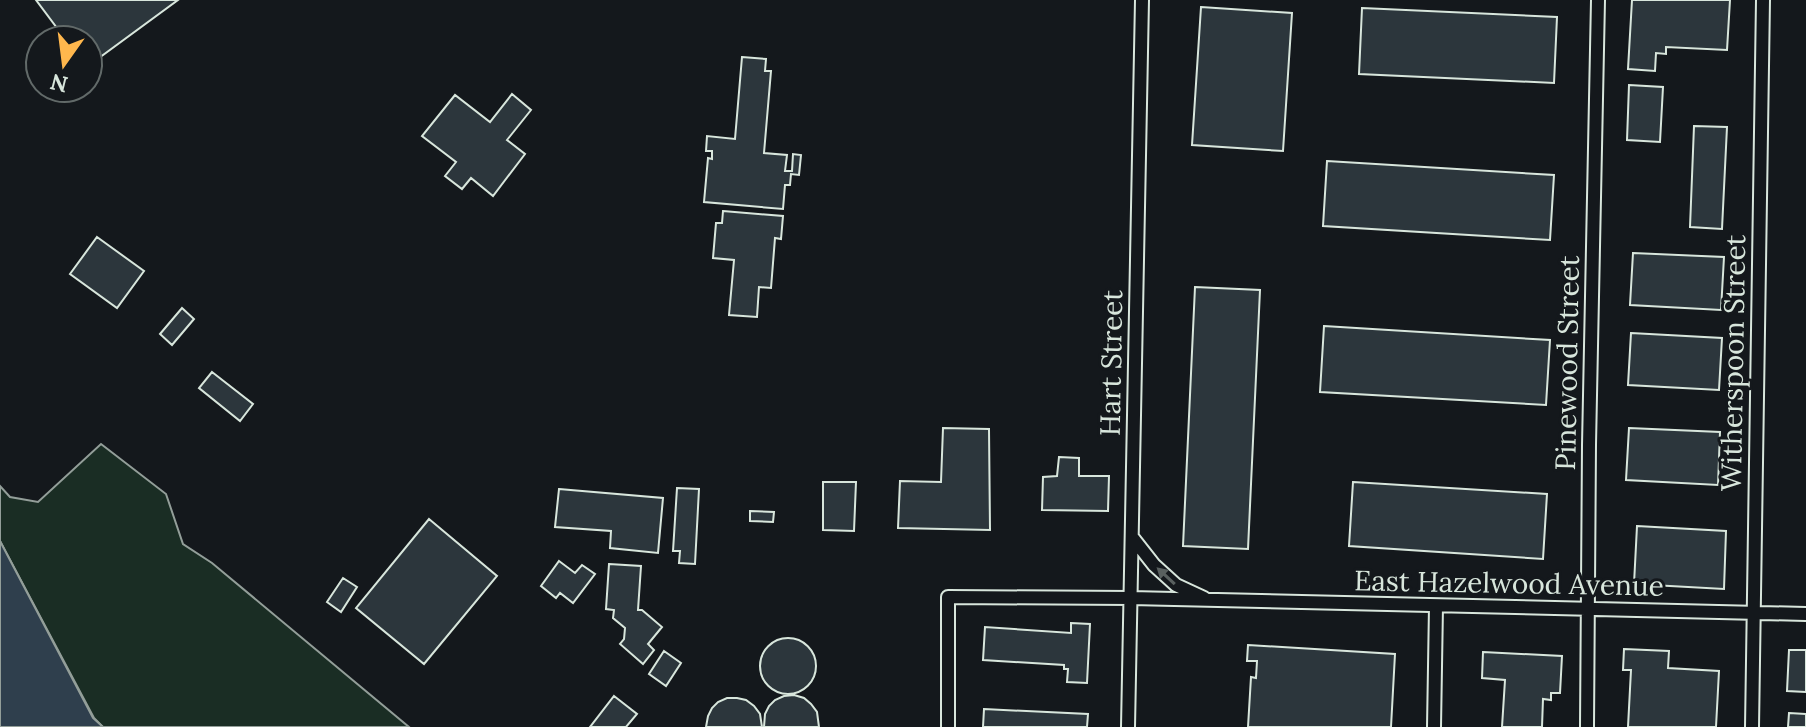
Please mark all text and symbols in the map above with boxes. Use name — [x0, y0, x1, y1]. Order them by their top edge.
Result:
north arrow — [24, 24, 104, 104]
text: N — [48, 68, 71, 99]
street label: Witherspoon Street — [1713, 234, 1753, 492]
street label: Pinewood Street — [1547, 255, 1587, 471]
street label: Hart Street — [1092, 290, 1130, 436]
street label: East Hazelwood Avenue — [1354, 562, 1664, 604]
one-way arrow — [1156, 567, 1175, 585]

